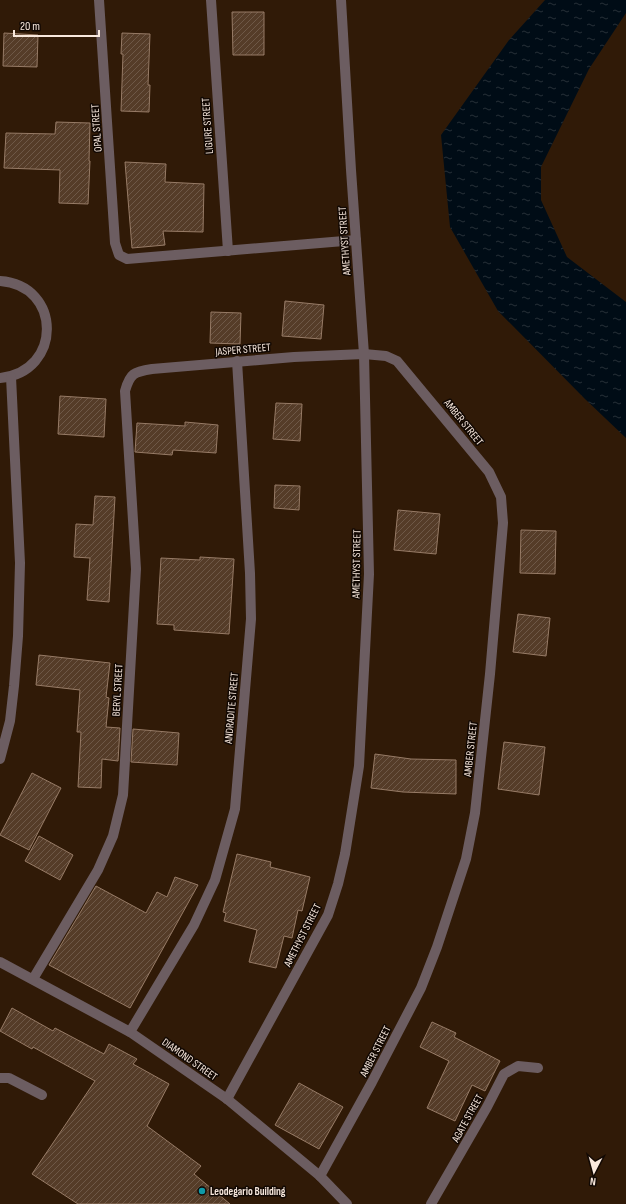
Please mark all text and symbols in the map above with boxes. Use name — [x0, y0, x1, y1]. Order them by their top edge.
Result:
scale bar — [14, 12, 99, 38]
text: 20 m — [20, 19, 40, 34]
street label: LIGURE STREET — [199, 97, 216, 155]
street label: OPAL STREET — [88, 103, 105, 152]
street label: AMETHYST STREET — [336, 206, 353, 277]
street label: JASPER STREET — [214, 341, 272, 358]
street label: AMBER STREET — [441, 396, 486, 448]
street label: AMETHYST STREET — [349, 529, 364, 600]
street label: BERYL STREET — [110, 663, 125, 717]
street label: ANDRADITE STREET — [222, 671, 241, 745]
street label: AMBER STREET — [461, 720, 480, 778]
street label: AMETHYST STREET — [281, 901, 324, 970]
street label: AMBER STREET — [357, 1023, 394, 1080]
street label: DIAMOND STREET — [159, 1036, 220, 1084]
street label: AGATE STREET — [448, 1092, 486, 1145]
north arrow — [574, 1152, 614, 1192]
text: N — [589, 1175, 597, 1188]
place label: Leodegario Building — [210, 1185, 286, 1198]
marker: Leodegario Building — [197, 1186, 207, 1196]

